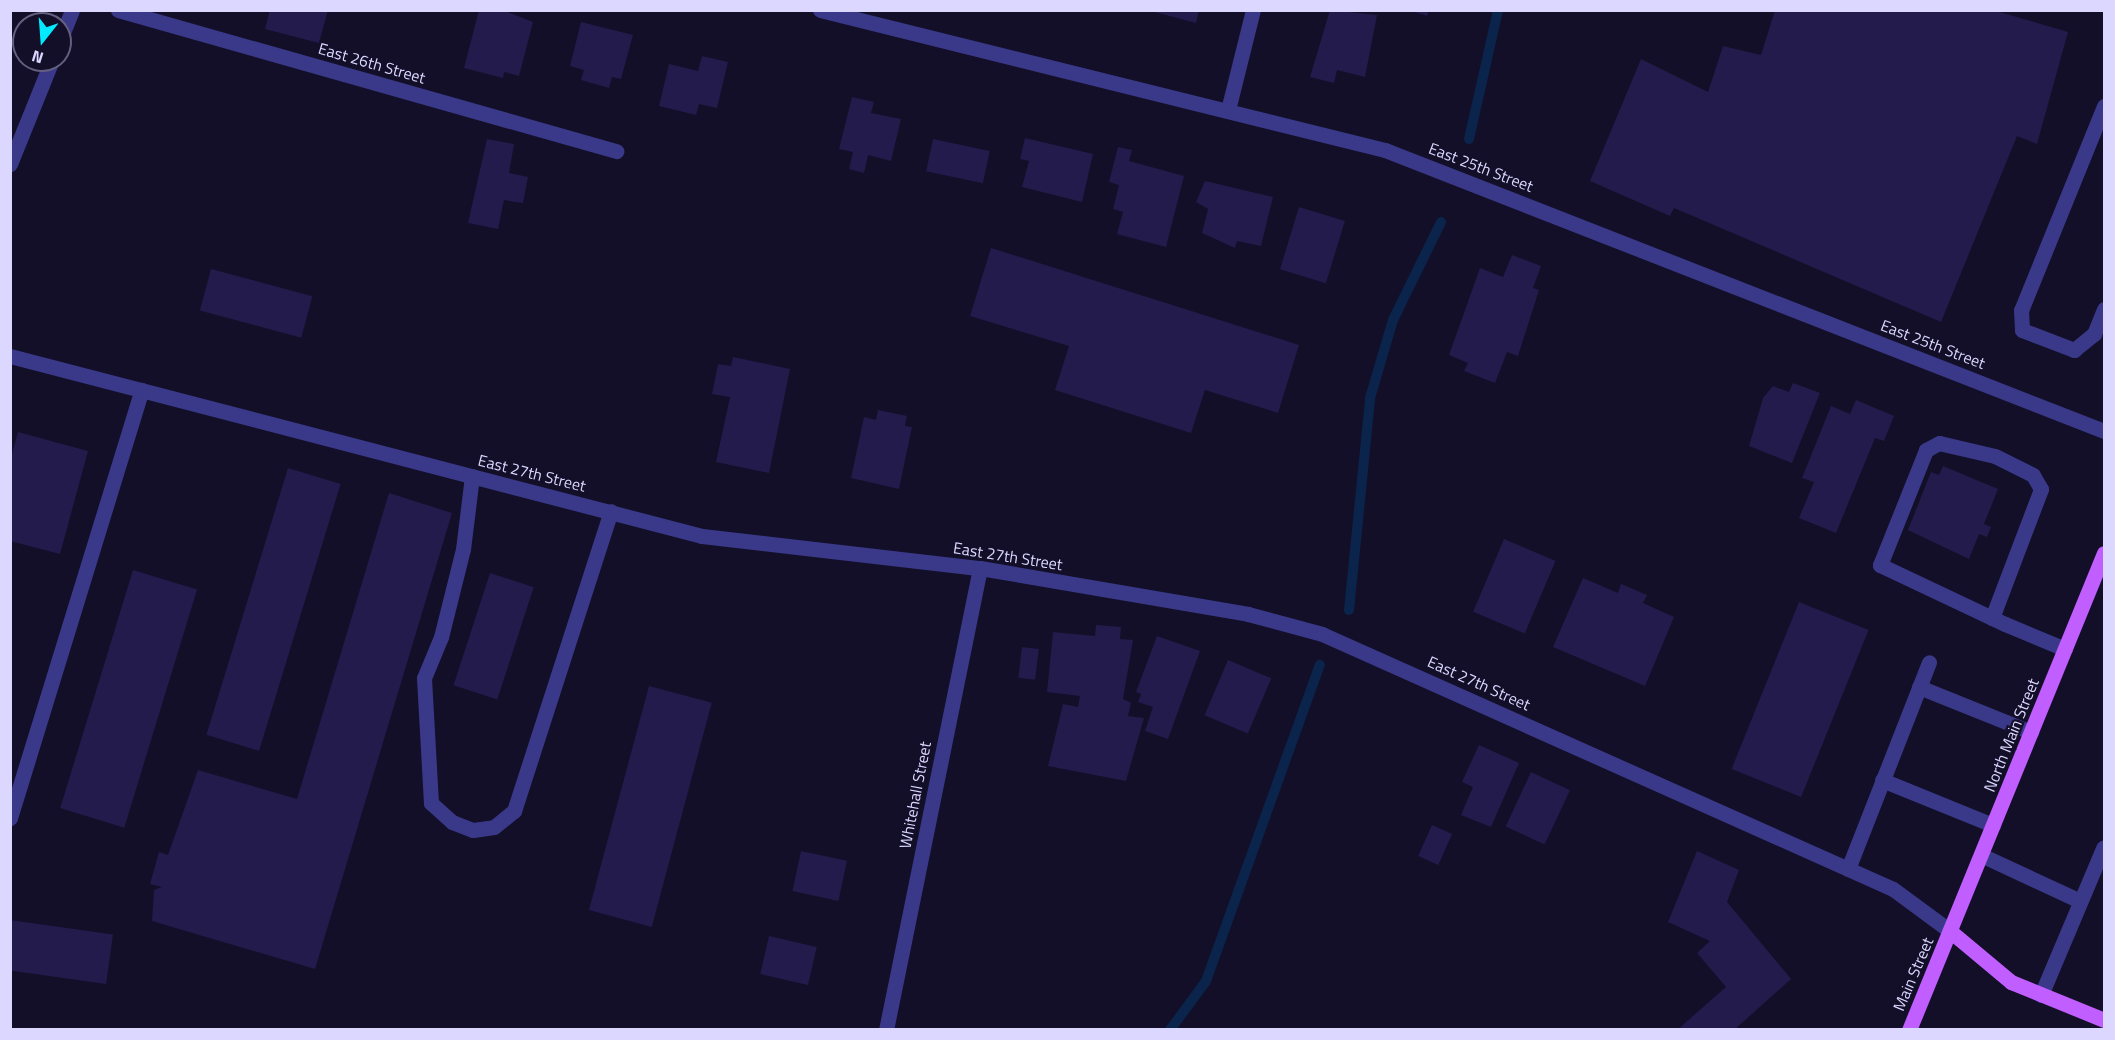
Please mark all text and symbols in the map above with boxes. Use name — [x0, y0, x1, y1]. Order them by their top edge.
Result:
north arrow — [12, 12, 72, 72]
street label: East 26th Street — [316, 39, 428, 87]
text: N — [29, 44, 46, 70]
street label: East 25th Street — [1426, 138, 1536, 196]
street label: East 25th Street — [1878, 315, 1988, 373]
street label: East 27th Street — [476, 450, 588, 496]
street label: East 27th Street — [952, 538, 1064, 574]
street label: East 27th Street — [1425, 652, 1533, 714]
street label: North Main Street — [1979, 675, 2043, 795]
street label: Whitehall Street — [895, 740, 935, 850]
street label: Main Street — [1889, 934, 1937, 1014]

